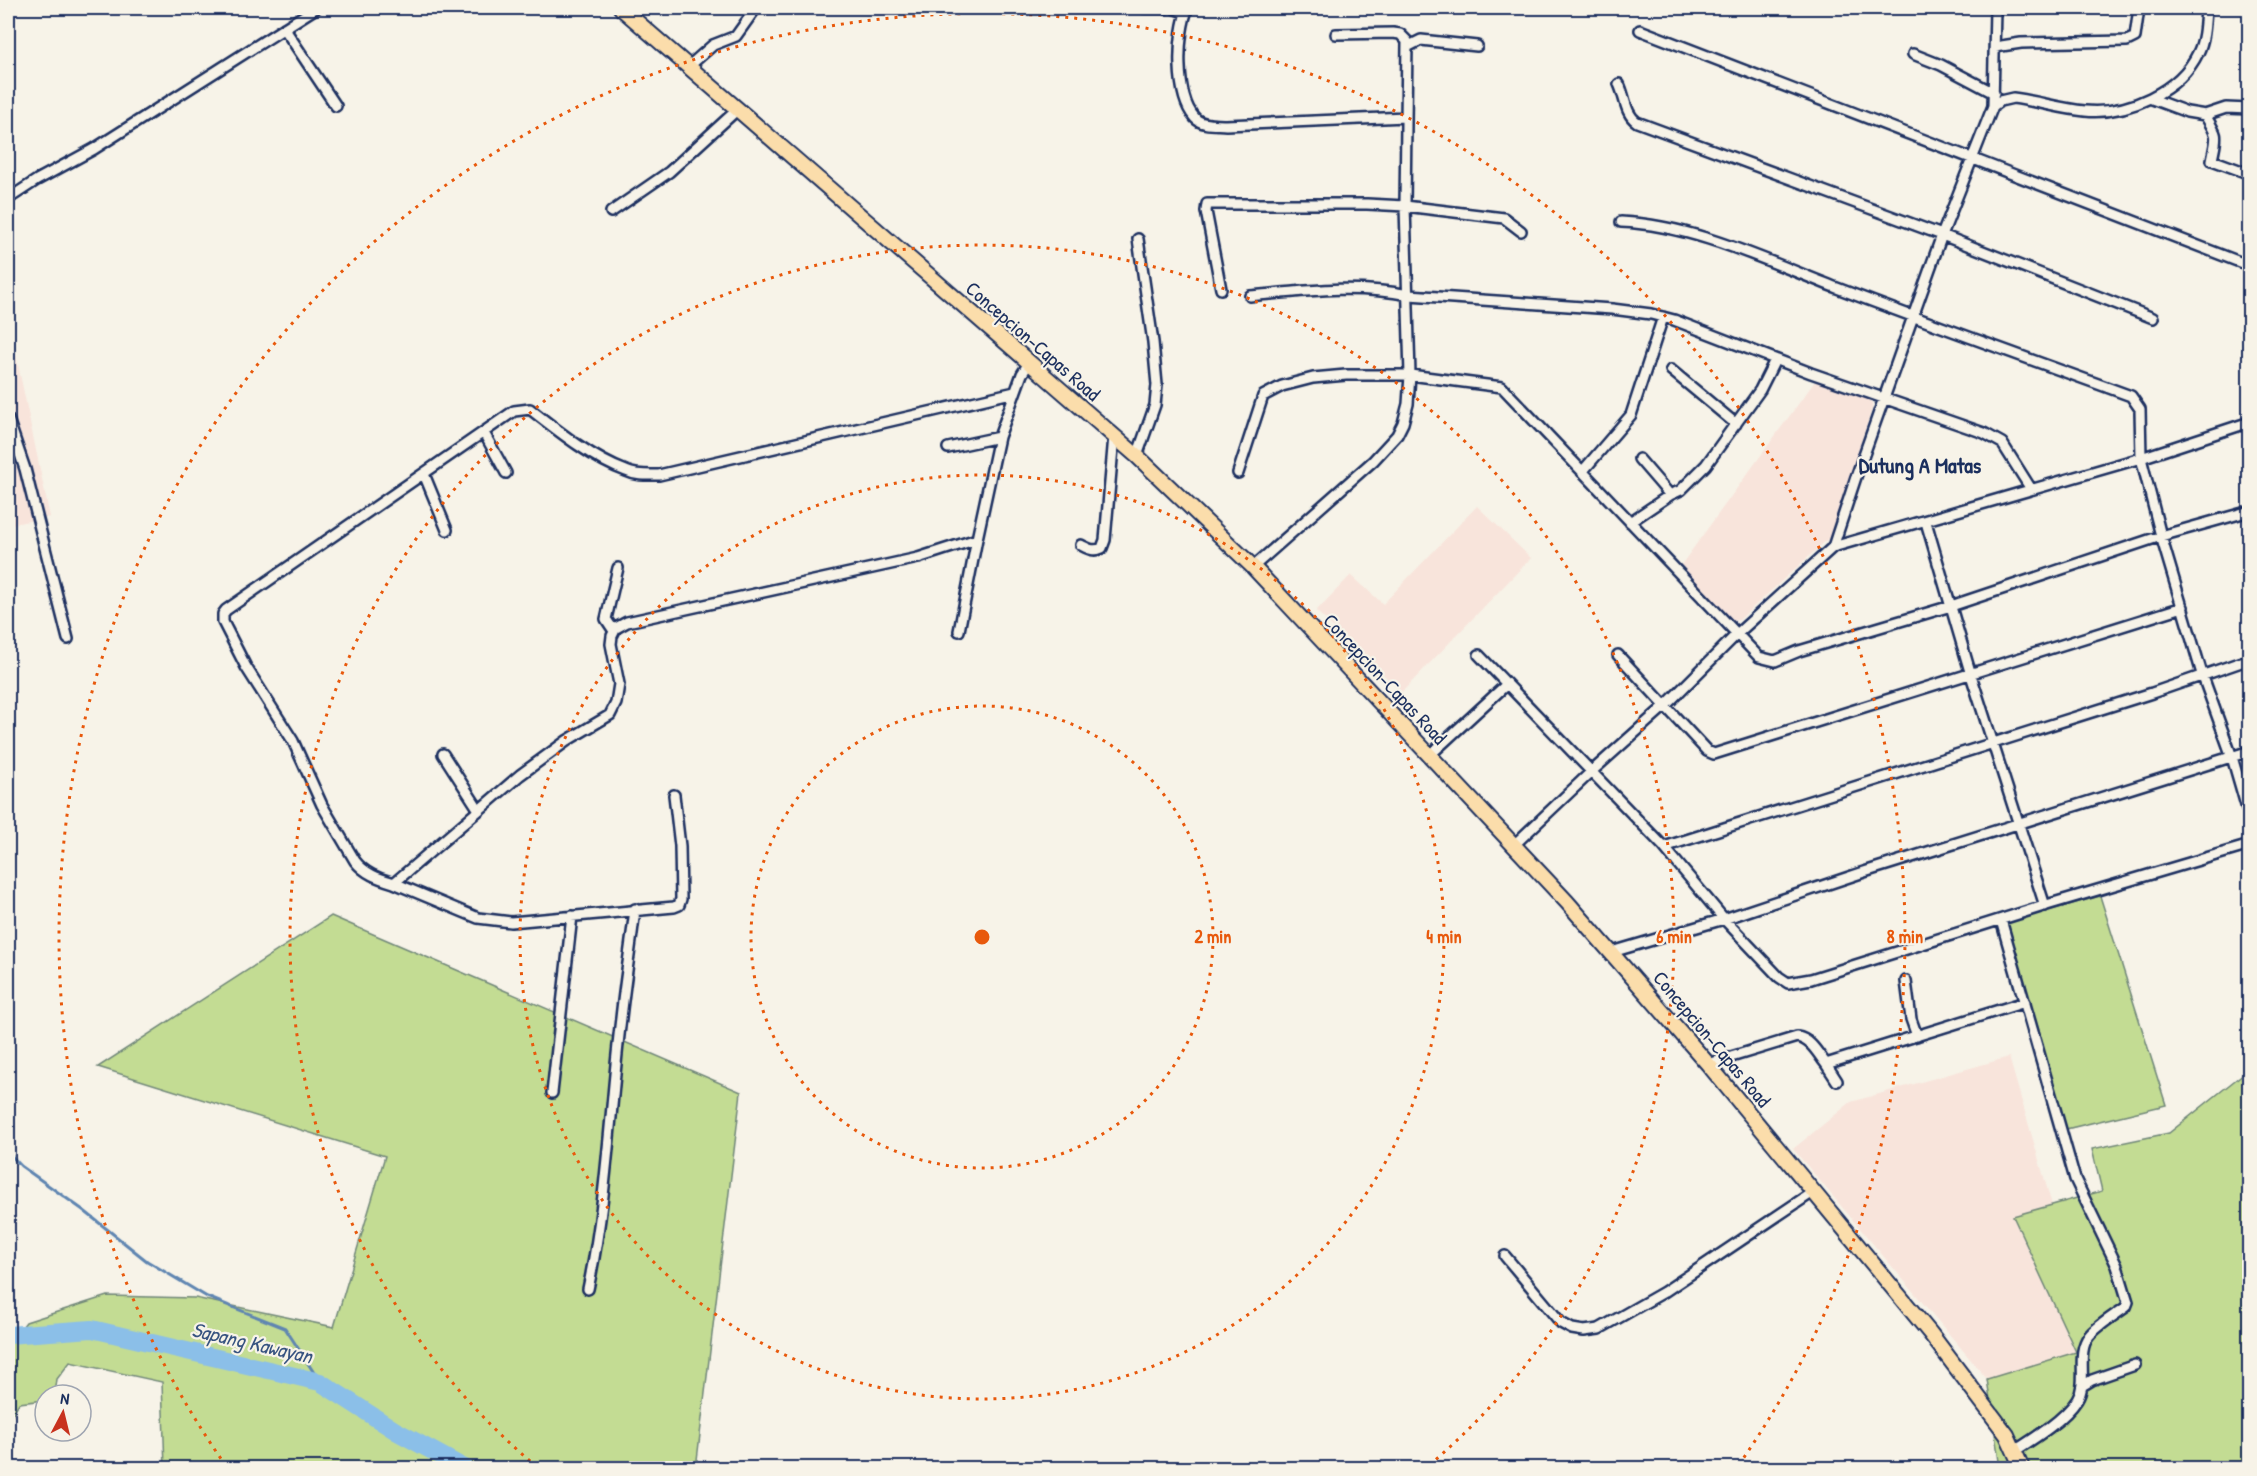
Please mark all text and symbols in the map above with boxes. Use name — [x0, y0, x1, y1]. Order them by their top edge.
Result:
street label: Concepcion-Capas Road — [960, 275, 1106, 407]
district label: Dutung A Matas — [1859, 450, 1982, 481]
street label: Concepcion-Capas Road — [1318, 607, 1453, 750]
text: 2 min — [1195, 924, 1231, 949]
text: 4 min — [1426, 924, 1462, 949]
text: 6 min — [1656, 924, 1692, 949]
text: 8 min — [1887, 924, 1923, 949]
centre of rings — [972, 927, 992, 947]
street label: Concepcion-Capas Road — [1647, 965, 1778, 1113]
water label: Sapang Kawayan — [189, 1315, 317, 1371]
north arrow — [33, 1383, 93, 1443]
text: N — [59, 1387, 71, 1410]

